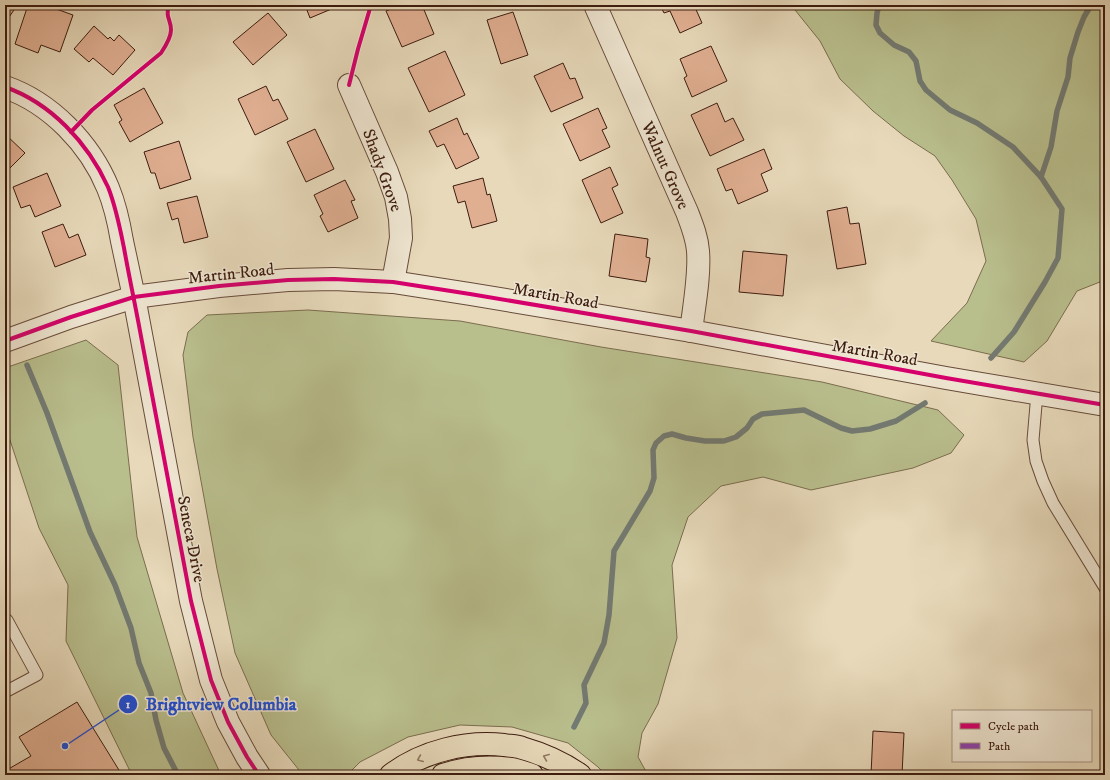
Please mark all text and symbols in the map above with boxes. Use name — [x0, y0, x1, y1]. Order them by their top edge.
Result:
street label: Walnut Grove — [636, 117, 694, 213]
street label: Shady Grove — [357, 126, 407, 215]
street label: Martin Road — [187, 258, 276, 289]
street label: Martin Road — [511, 278, 601, 314]
street label: Martin Road — [830, 335, 920, 371]
street label: Seneca Drive — [172, 494, 210, 584]
callout: Brightview Columbia — [118, 689, 304, 719]
text: Brightview Columbia — [146, 694, 297, 716]
text: 1 — [126, 697, 131, 712]
legend — [952, 710, 1092, 762]
text: Cycle path — [988, 719, 1040, 734]
text: Path — [988, 739, 1011, 754]
one-way arrow — [542, 753, 549, 761]
one-way arrow — [417, 754, 424, 762]

